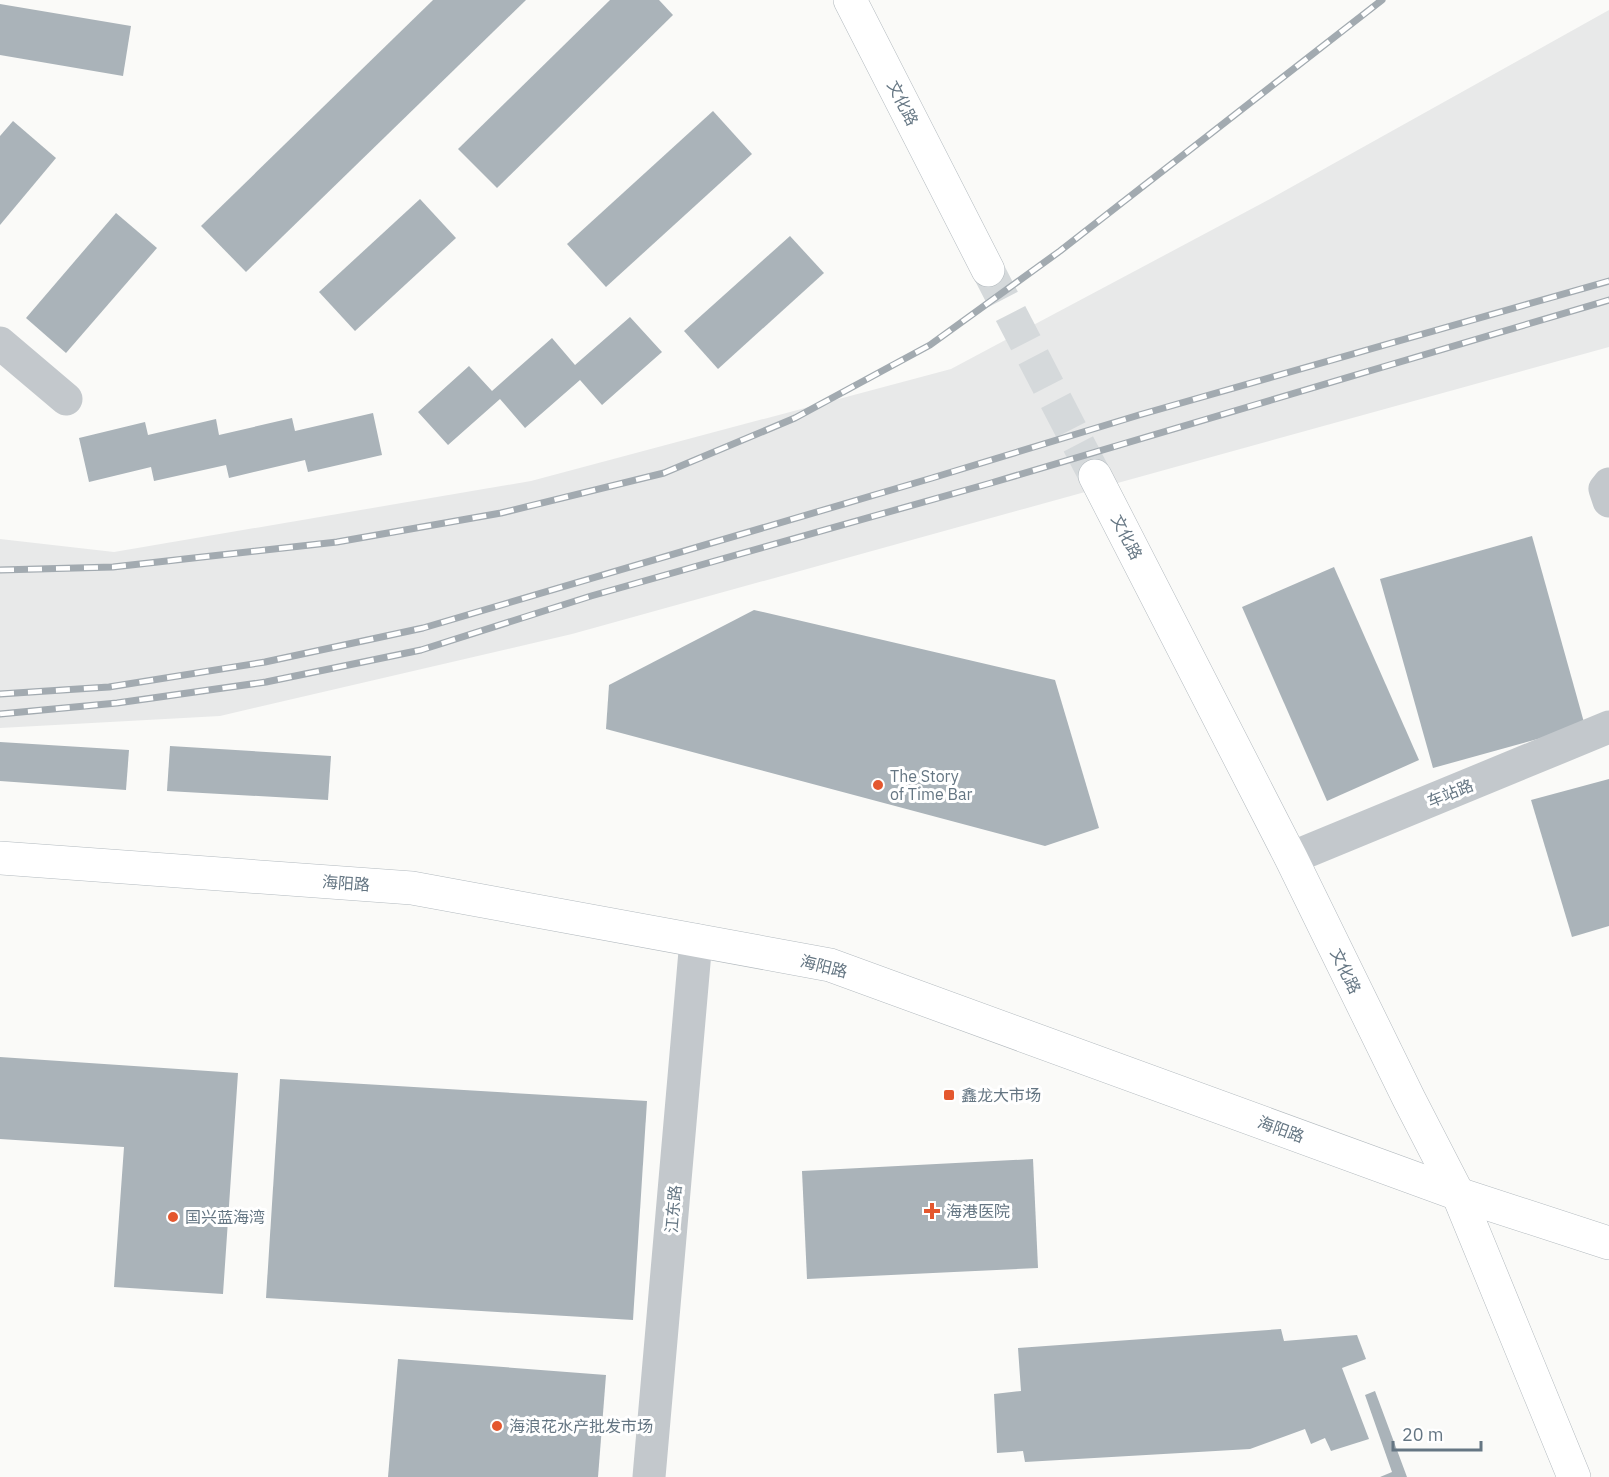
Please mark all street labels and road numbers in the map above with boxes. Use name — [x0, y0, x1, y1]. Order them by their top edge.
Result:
street label: 文化路 — [883, 77, 923, 129]
street label: 文化路 — [1107, 511, 1147, 563]
street label: 车站路 — [1424, 775, 1476, 811]
street label: 海阳路 — [321, 871, 371, 895]
street label: 文化路 — [1326, 945, 1366, 997]
street label: 海阳路 — [798, 950, 850, 982]
street label: 海阳路 — [1255, 1111, 1307, 1147]
street label: 江东路 — [661, 1184, 685, 1234]

